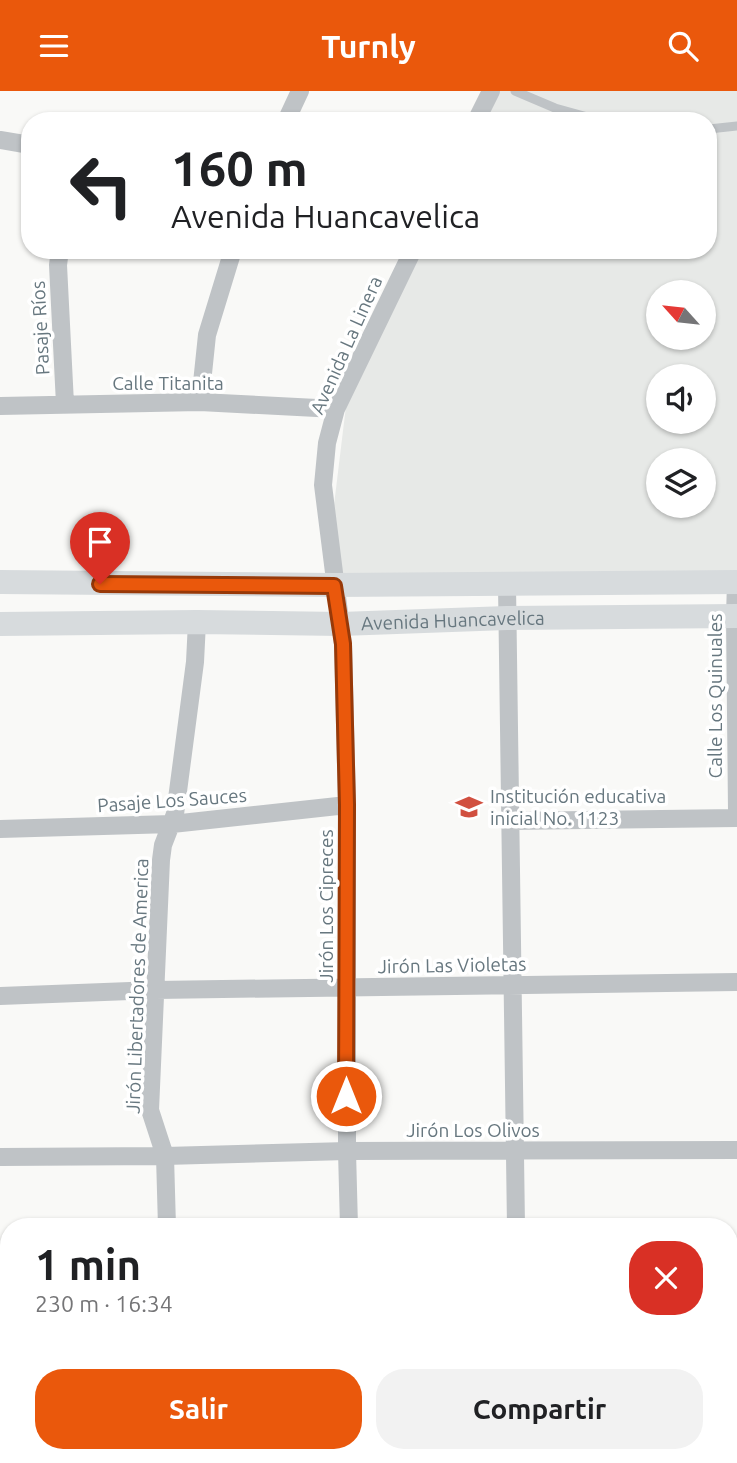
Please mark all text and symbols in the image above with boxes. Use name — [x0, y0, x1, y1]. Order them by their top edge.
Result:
icon: menu — [35, 27, 73, 65]
icon: search — [664, 27, 702, 65]
text: Turnly — [321, 28, 416, 64]
icon: left — [56, 140, 147, 231]
text: 160 m — [171, 140, 308, 195]
text: Avenida Huancavelica — [171, 198, 480, 234]
street label: Avenida La Linera — [306, 273, 386, 417]
street label: Pasaje Ríos — [27, 280, 53, 376]
north arrow — [646, 280, 716, 350]
map controls — [646, 280, 716, 518]
button: sound — [646, 364, 716, 434]
street label: Calle Titanita — [112, 372, 224, 394]
button: layers — [646, 448, 716, 518]
pin — [70, 512, 130, 584]
icon: arrive — [81, 523, 119, 561]
street label: Avenida Huancavelica — [361, 607, 545, 634]
street label: Calle Los Quinuales — [704, 614, 726, 779]
street label: Pasaje Los Sauces — [96, 784, 248, 816]
place label: Institución educativa inicial No. 1123 — [490, 785, 666, 829]
school or university icon: Institución educativa inicial No. 1123 — [454, 792, 484, 822]
street label: Jirón Los Cipreces — [315, 829, 337, 983]
street label: Jirón Libertadores de America — [122, 858, 152, 1114]
street label: Jirón Las Violetas — [377, 953, 527, 977]
position arrow — [309, 1059, 383, 1133]
street label: Jirón Los Olivos — [406, 1119, 540, 1141]
text: 1 min — [35, 1241, 141, 1288]
button: close — [629, 1241, 703, 1315]
text: 230 m · 16:34 — [35, 1291, 173, 1316]
button: Salir — [35, 1369, 362, 1449]
button: Compartir — [376, 1369, 703, 1449]

